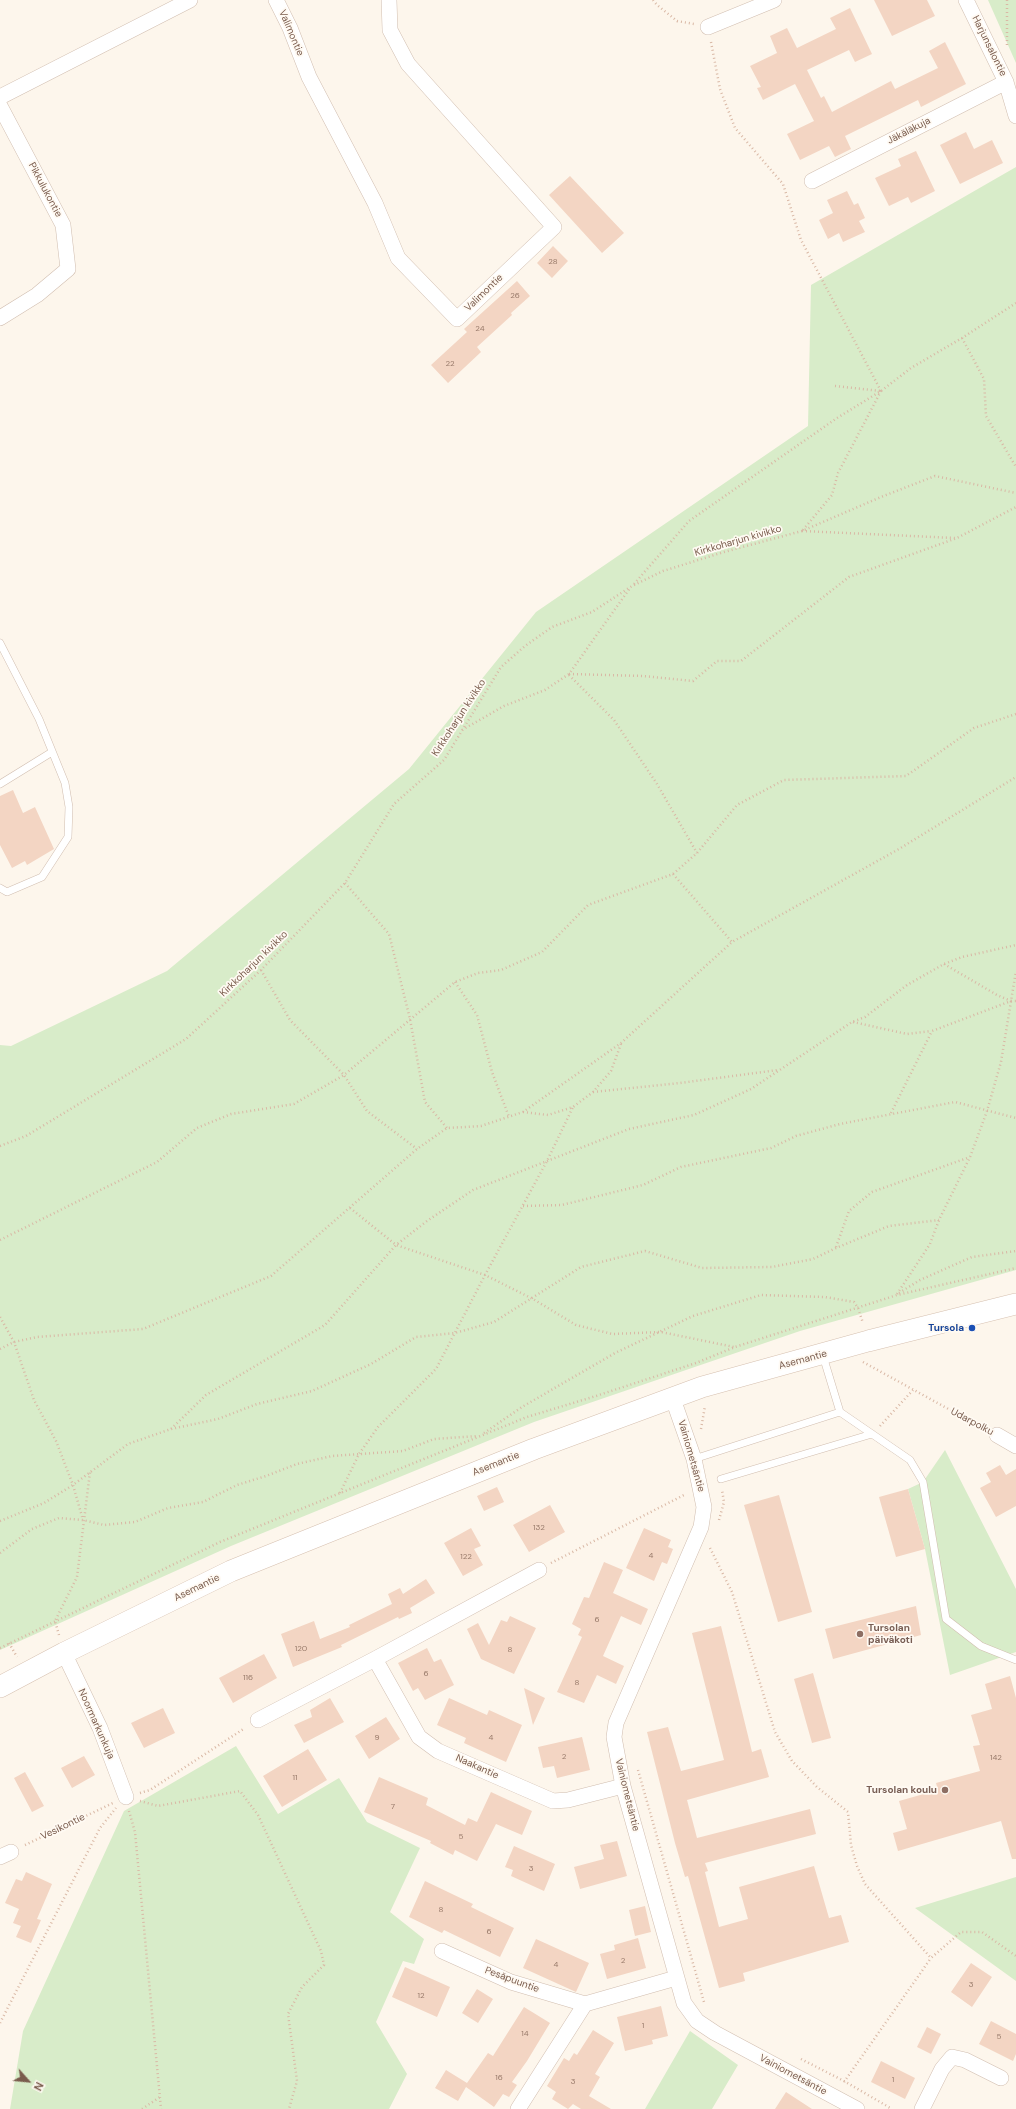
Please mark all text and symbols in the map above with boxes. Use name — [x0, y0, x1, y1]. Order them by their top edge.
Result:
street label: Valimontie — [276, 8, 306, 58]
street label: Harjunsalontie — [969, 14, 1009, 78]
street label: Jäkäläkuja — [885, 115, 933, 147]
street label: Pikkulukontie — [26, 161, 64, 219]
house number: 28 — [548, 257, 558, 267]
street label: Valimontie — [462, 272, 506, 314]
house number: 26 — [510, 291, 520, 301]
house number: 24 — [475, 324, 485, 334]
house number: 22 — [445, 359, 455, 369]
street label: Kirkkoharjun kivikko — [693, 523, 783, 559]
street label: Kirkkoharjun kivikko — [430, 677, 488, 759]
street label: Kirkkoharjun kivikko — [218, 928, 290, 1000]
place label: Tursola — [928, 1322, 964, 1334]
marker: Tursola — [967, 1323, 977, 1333]
street label: Asemantie — [778, 1348, 828, 1372]
street label: Udarpolku — [948, 1406, 996, 1438]
street label: Vainiometsäntie — [675, 1419, 707, 1493]
street label: Asemantie — [471, 1449, 521, 1479]
house number: 132 — [533, 1523, 545, 1533]
house number: 4 — [649, 1551, 653, 1561]
house number: 122 — [460, 1552, 472, 1562]
street label: Asemantie — [172, 1572, 222, 1604]
house number: 6 — [594, 1615, 600, 1625]
place label: Tursolan päiväkoti — [868, 1622, 913, 1646]
marker: Tursolan päiväkoti — [855, 1629, 865, 1639]
house number: 120 — [295, 1644, 307, 1654]
house number: 8 — [508, 1645, 512, 1655]
house number: 6 — [423, 1669, 429, 1679]
house number: 116 — [243, 1673, 253, 1683]
house number: 8 — [575, 1678, 579, 1688]
street label: Noormarkunkuja — [75, 1687, 117, 1761]
house number: 9 — [374, 1733, 380, 1743]
house number: 4 — [489, 1733, 493, 1743]
street label: Naakantie — [454, 1752, 500, 1782]
house number: 2 — [562, 1752, 566, 1762]
house number: 142 — [990, 1753, 1002, 1763]
street label: Vainiometsäntie — [612, 1757, 642, 1833]
house number: 11 — [293, 1773, 297, 1783]
place label: Tursolan koulu — [866, 1784, 937, 1796]
marker: Tursolan koulu — [940, 1785, 950, 1795]
house number: 7 — [391, 1802, 395, 1812]
street label: Vesikontie — [39, 1811, 87, 1843]
house number: 5 — [459, 1832, 463, 1842]
house number: 3 — [529, 1864, 533, 1874]
house number: 8 — [439, 1905, 443, 1915]
house number: 6 — [486, 1927, 492, 1937]
house number: 2 — [621, 1956, 625, 1966]
house number: 4 — [554, 1960, 558, 1970]
street label: Pesäpuuntie — [483, 1965, 541, 1995]
house number: 3 — [969, 1980, 973, 1990]
house number: 12 — [417, 1991, 425, 2001]
house number: 1 — [642, 2021, 644, 2031]
house number: 14 — [521, 2029, 529, 2039]
house number: 5 — [997, 2032, 1001, 2042]
street label: Vainiometsäntie — [757, 2052, 829, 2098]
north arrow — [8, 2061, 48, 2101]
house number: 16 — [495, 2073, 503, 2083]
house number: 1 — [892, 2075, 894, 2085]
house number: 3 — [571, 2077, 575, 2087]
text: N — [31, 2080, 47, 2093]

